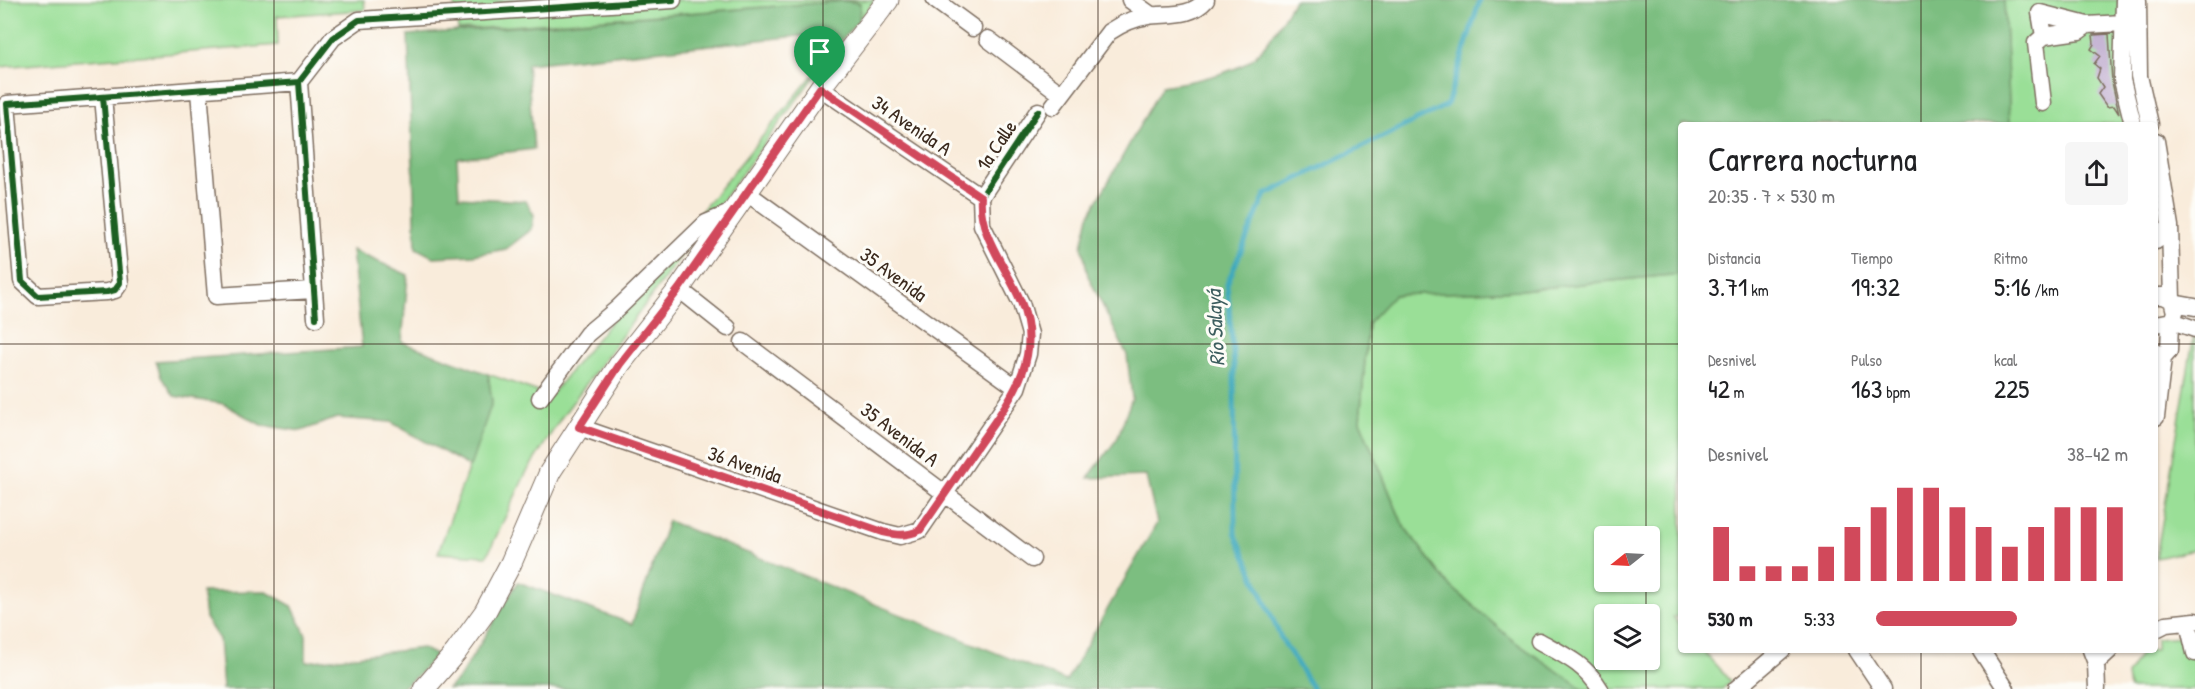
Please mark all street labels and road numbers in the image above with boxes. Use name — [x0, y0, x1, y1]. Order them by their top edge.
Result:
street label: 34 Avenida A — [867, 89, 957, 162]
street label: 1a Calle — [969, 115, 1023, 175]
street label: 35 Avenida — [855, 240, 933, 308]
street label: 35 Avenida A — [855, 396, 945, 472]
street label: 36 Avenida — [704, 439, 786, 489]

